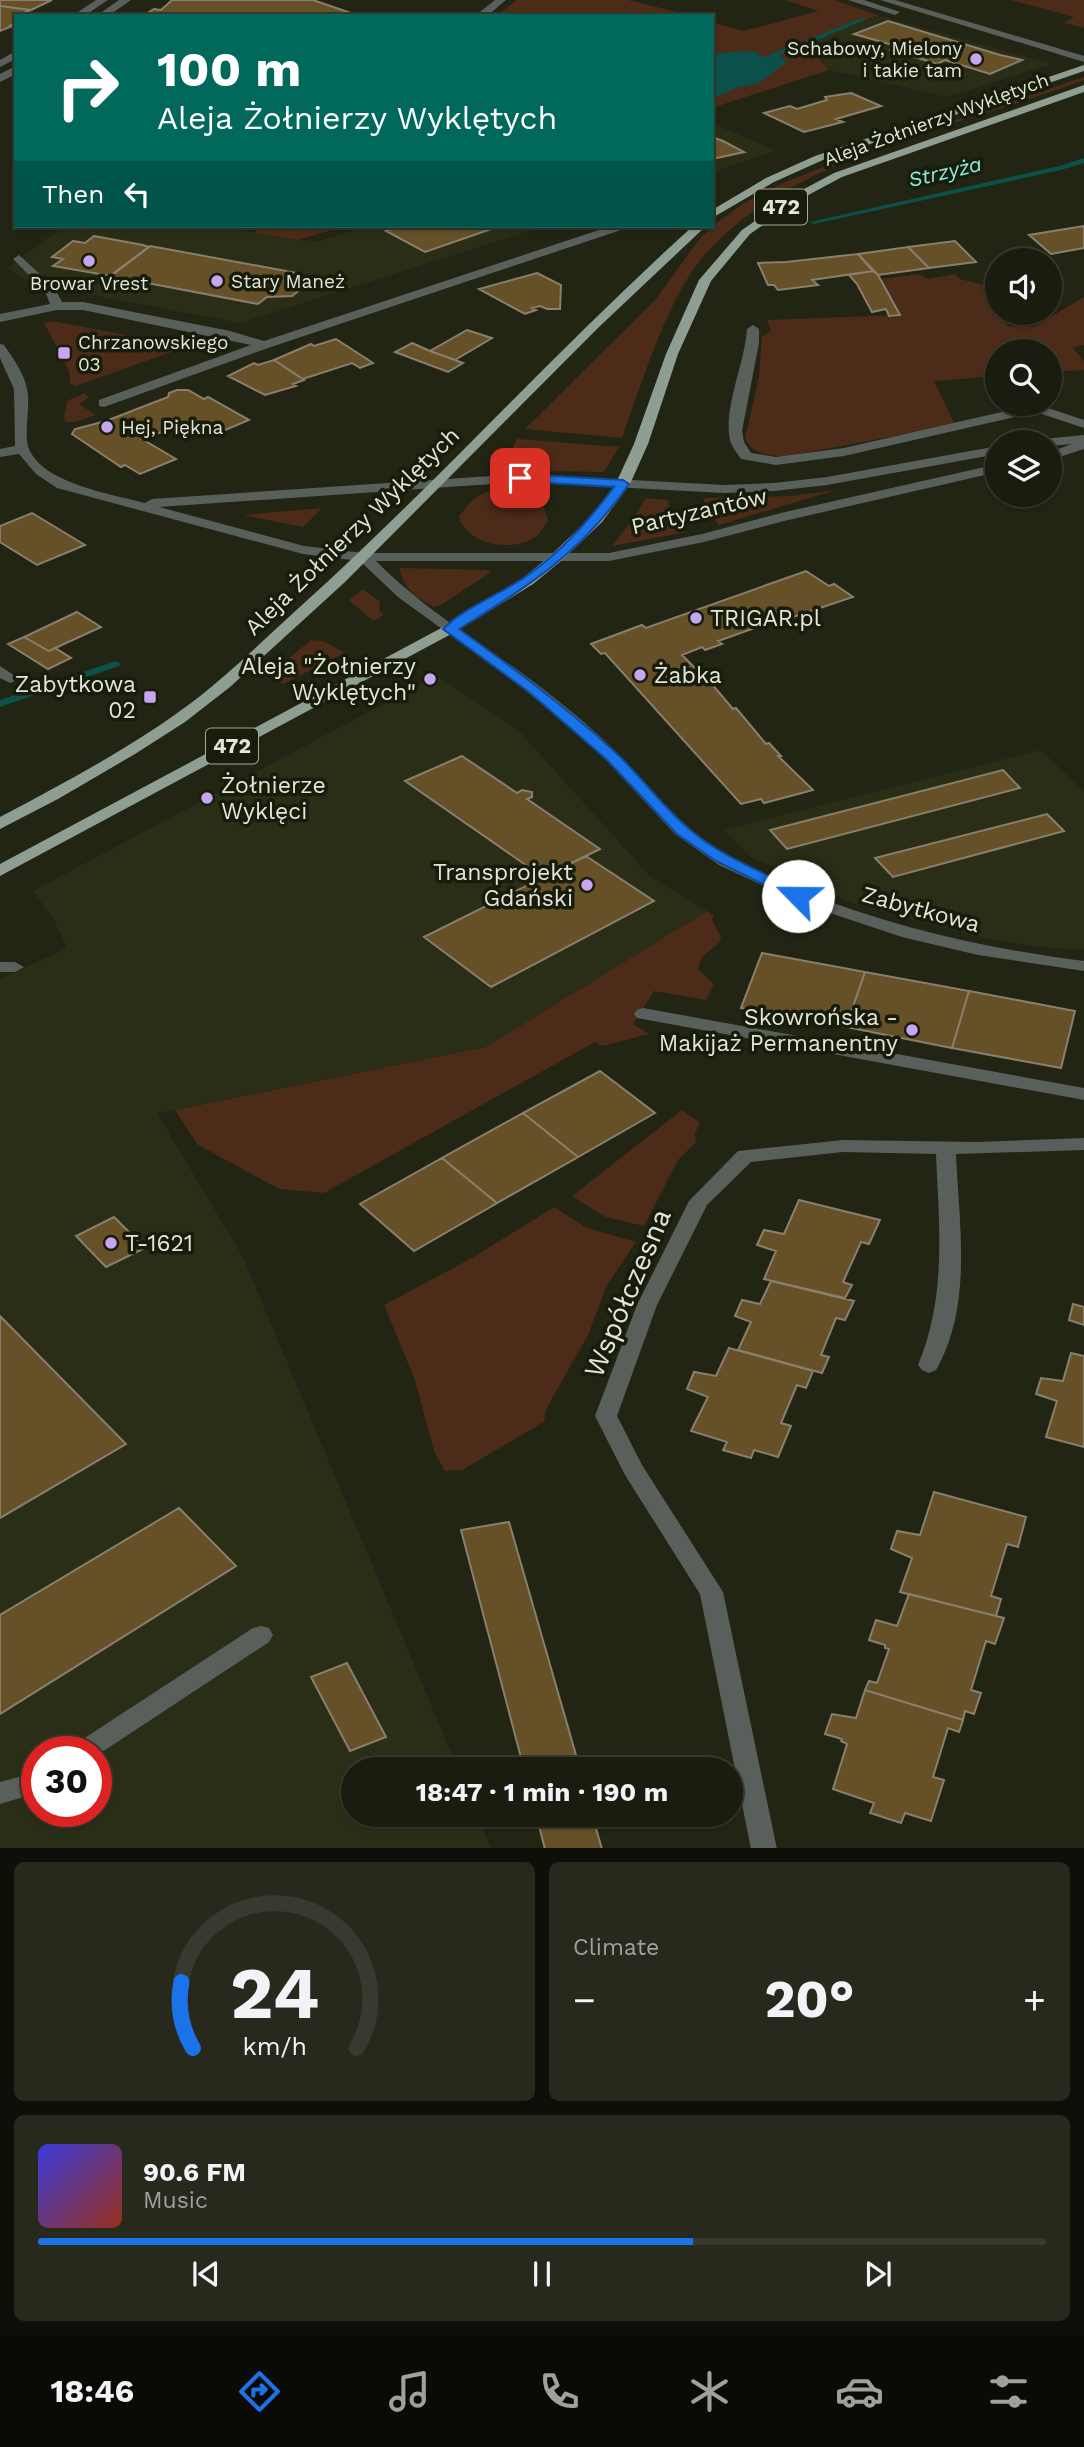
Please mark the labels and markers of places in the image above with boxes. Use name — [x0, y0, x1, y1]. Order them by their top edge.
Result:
place label: Schabowy, Mielony i takie tam — [787, 37, 962, 82]
marker: Schabowy, Mielony i takie tam — [968, 51, 984, 67]
marker: Browar Vrest — [81, 253, 97, 269]
place label: Stary Maneż — [231, 270, 345, 293]
place label: Browar Vrest — [30, 272, 148, 295]
marker: Stary Maneż — [209, 273, 225, 289]
place label: Chrzanowskiego 03 — [78, 331, 228, 376]
marker: Chrzanowskiego 03 — [56, 345, 72, 361]
place label: Hej, Piękna — [121, 416, 223, 439]
marker: Hej, Piękna — [99, 419, 115, 435]
pin — [490, 448, 550, 508]
place label: TRIGAR.pl — [710, 605, 821, 632]
marker: TRIGAR.pl — [688, 610, 704, 626]
place label: Aleja "Żołnierzy Wyklętych" — [241, 653, 416, 706]
place label: Żabka — [654, 662, 722, 689]
marker: Żabka — [632, 667, 648, 683]
place label: Zabytkowa 02 — [15, 671, 136, 724]
marker: Aleja "Żołnierzy Wyklętych" — [422, 671, 438, 687]
marker: Zabytkowa 02 — [142, 689, 158, 705]
place label: Żołnierze Wyklęci — [221, 772, 326, 825]
marker: Żołnierze Wyklęci — [199, 790, 215, 806]
place label: Transprojekt Gdański — [433, 859, 573, 912]
marker: Transprojekt Gdański — [579, 877, 595, 893]
place label: Skowrońska - Makijaż Permanentny — [659, 1004, 898, 1057]
marker: Skowrońska - Makijaż Permanentny — [904, 1022, 920, 1038]
place label: T-1621 — [125, 1230, 193, 1257]
marker: T-1621 — [103, 1235, 119, 1251]

